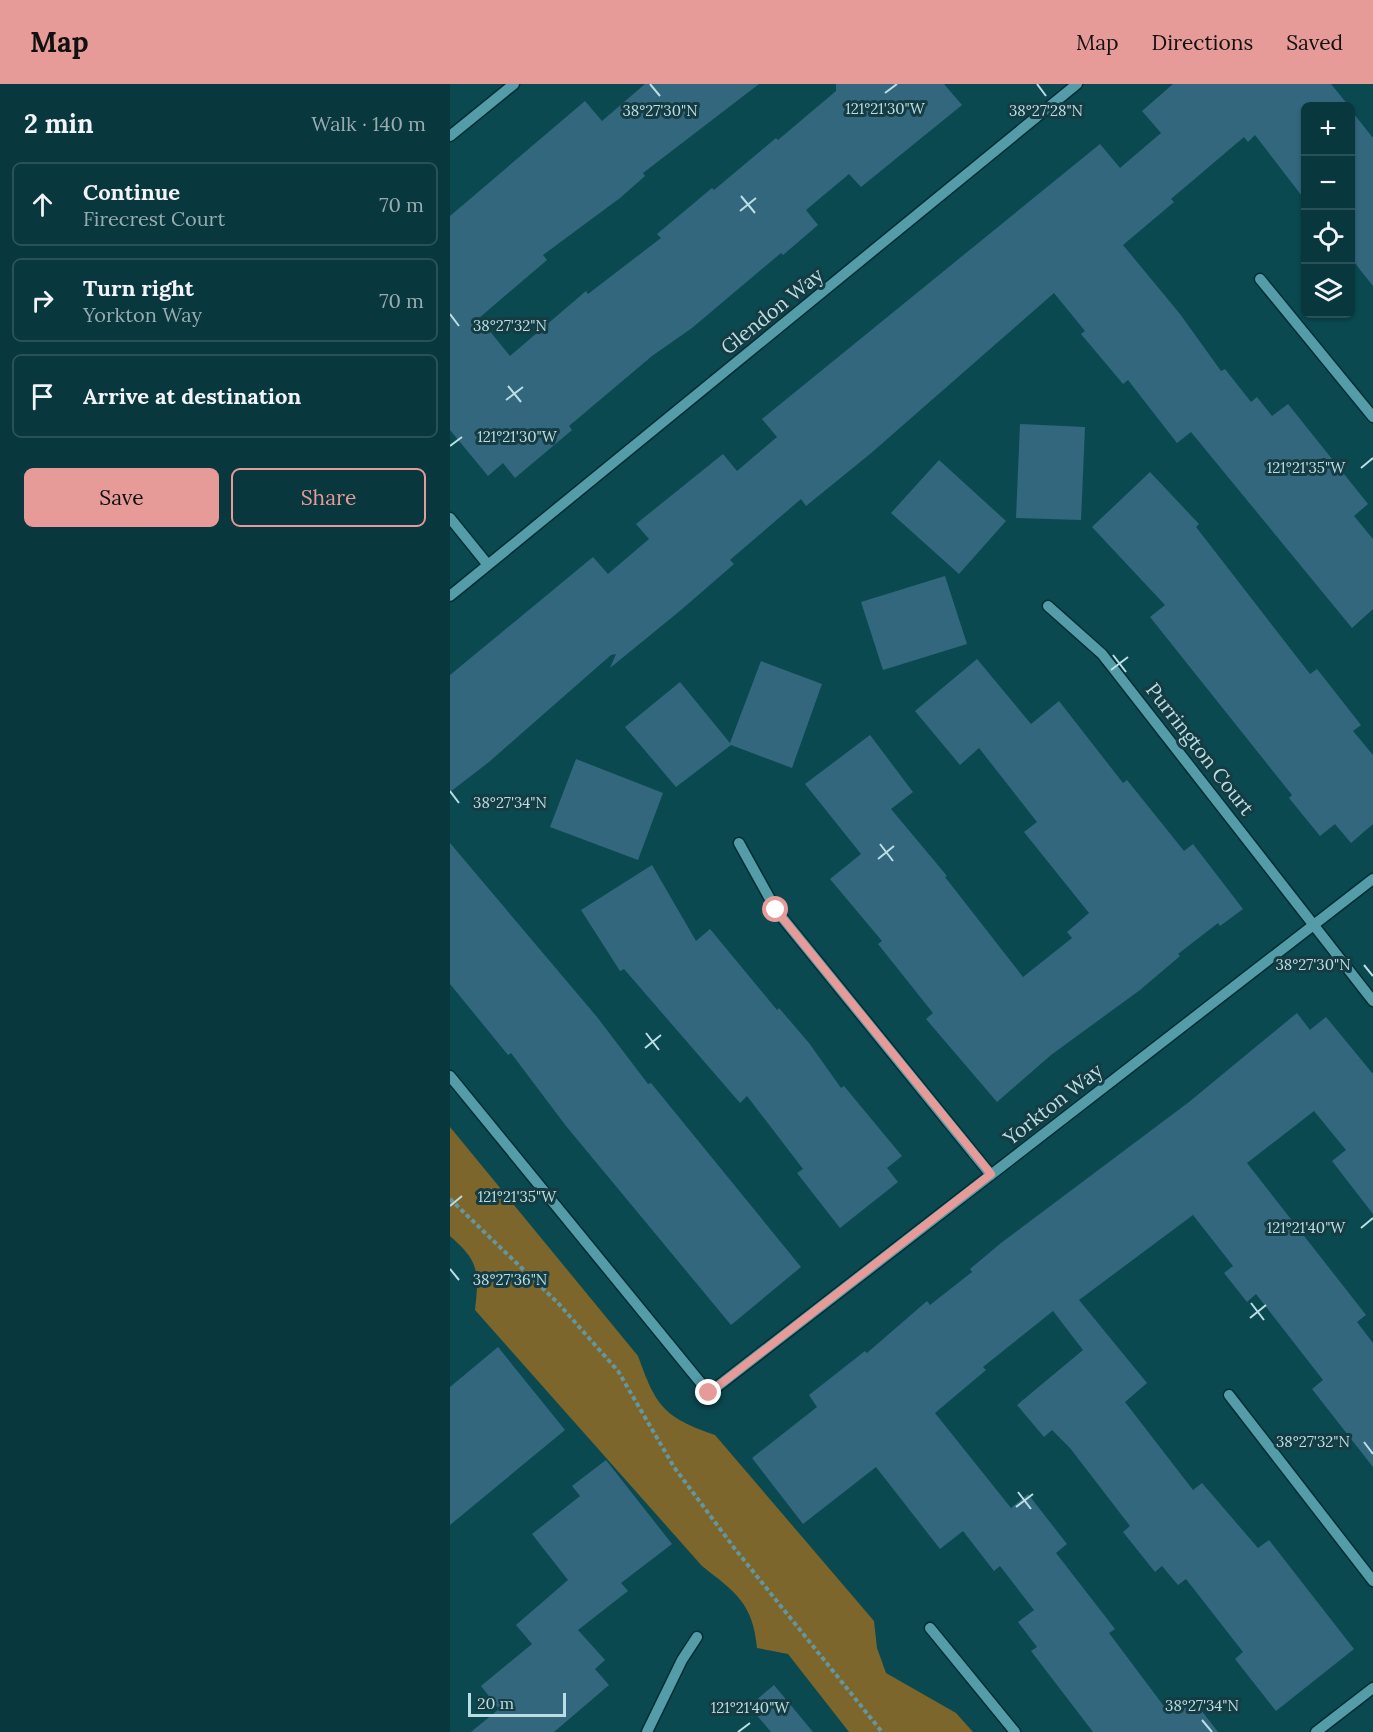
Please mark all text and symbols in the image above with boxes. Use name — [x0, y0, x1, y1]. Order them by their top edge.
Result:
text: Map — [30, 24, 89, 60]
text: Map — [1076, 29, 1119, 56]
text: Directions — [1152, 29, 1253, 56]
text: Saved — [1286, 29, 1343, 56]
text: 121°21'30"W — [845, 99, 926, 118]
text: 38°27'30"N — [622, 101, 698, 120]
text: 38°27'28"N — [1009, 101, 1083, 120]
map controls — [1301, 102, 1355, 318]
button: + — [1301, 102, 1355, 156]
text: 2 min — [24, 107, 94, 140]
text: Walk · 140 m — [311, 111, 426, 136]
button: − — [1301, 156, 1355, 210]
text: Continue — [83, 178, 180, 206]
icon: ahead — [26, 188, 59, 221]
text: 70 m — [379, 192, 424, 217]
text: Firecrest Court — [83, 206, 225, 231]
button: locate — [1301, 210, 1355, 264]
street label: Glendon Way — [715, 261, 828, 360]
button: layers — [1301, 264, 1355, 318]
text: Turn right — [83, 274, 194, 302]
icon: right — [26, 284, 59, 317]
text: 70 m — [379, 288, 424, 313]
text: Yorkton Way — [83, 302, 202, 327]
text: 38°27'32"N — [473, 316, 547, 335]
icon: arrive — [26, 380, 59, 413]
text: Arrive at destination — [83, 382, 301, 410]
text: 121°21'30"W — [477, 427, 558, 446]
text: 121°21'35"W — [1267, 458, 1346, 477]
button: Save — [24, 468, 219, 527]
button: Share — [231, 468, 426, 527]
street label: Purrington Court — [1141, 677, 1260, 820]
text: 38°27'34"N — [473, 793, 547, 812]
route start — [762, 896, 788, 922]
text: 38°27'30"N — [1275, 955, 1351, 974]
street label: Yorkton Way — [997, 1057, 1108, 1151]
text: 121°21'35"W — [478, 1187, 557, 1206]
text: 121°21'40"W — [1267, 1218, 1346, 1237]
text: 38°27'36"N — [473, 1270, 547, 1289]
route end — [695, 1379, 721, 1405]
text: 38°27'32"N — [1276, 1432, 1350, 1451]
scale bar — [468, 1690, 566, 1718]
text: 20 m — [477, 1693, 514, 1713]
text: 38°27'34"N — [1165, 1696, 1239, 1715]
text: 121°21'40"W — [711, 1698, 790, 1717]

